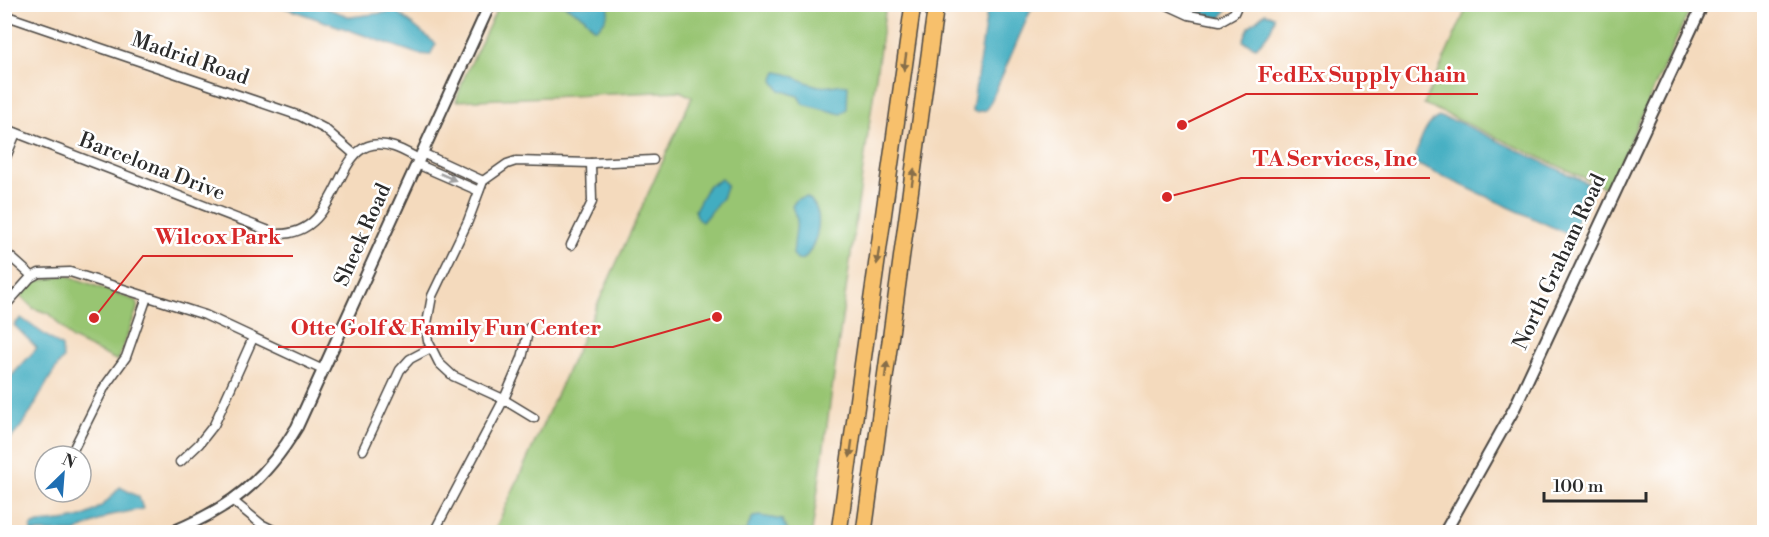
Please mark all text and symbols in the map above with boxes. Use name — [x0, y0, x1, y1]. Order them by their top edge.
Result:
street label: Madrid Road — [128, 27, 252, 91]
one-way arrow — [900, 53, 909, 72]
callout: FedEx Supply Chain — [1246, 54, 1478, 94]
text: FedEx Supply Chain — [1258, 62, 1467, 89]
street label: Barcelona Drive — [74, 127, 229, 207]
callout: TA Services, Inc — [1241, 138, 1430, 178]
text: TA Services, Inc — [1253, 146, 1417, 173]
one-way arrow — [908, 168, 917, 187]
street label: North Graham Road — [1508, 170, 1612, 354]
one-way arrow — [440, 173, 457, 182]
street label: Sheek Road — [329, 180, 397, 290]
callout: Wilcox Park — [143, 216, 293, 256]
text: Wilcox Park — [154, 224, 282, 251]
one-way arrow — [873, 246, 883, 265]
callout: Otte Golf & Family Fun Center — [278, 307, 613, 347]
text: Otte Golf & Family Fun Center — [291, 315, 601, 342]
one-way arrow — [882, 361, 891, 380]
one-way arrow — [847, 439, 856, 458]
north arrow — [33, 444, 93, 504]
text: N — [59, 450, 79, 473]
scale bar — [1544, 465, 1646, 503]
text: 100 m — [1553, 475, 1604, 498]

